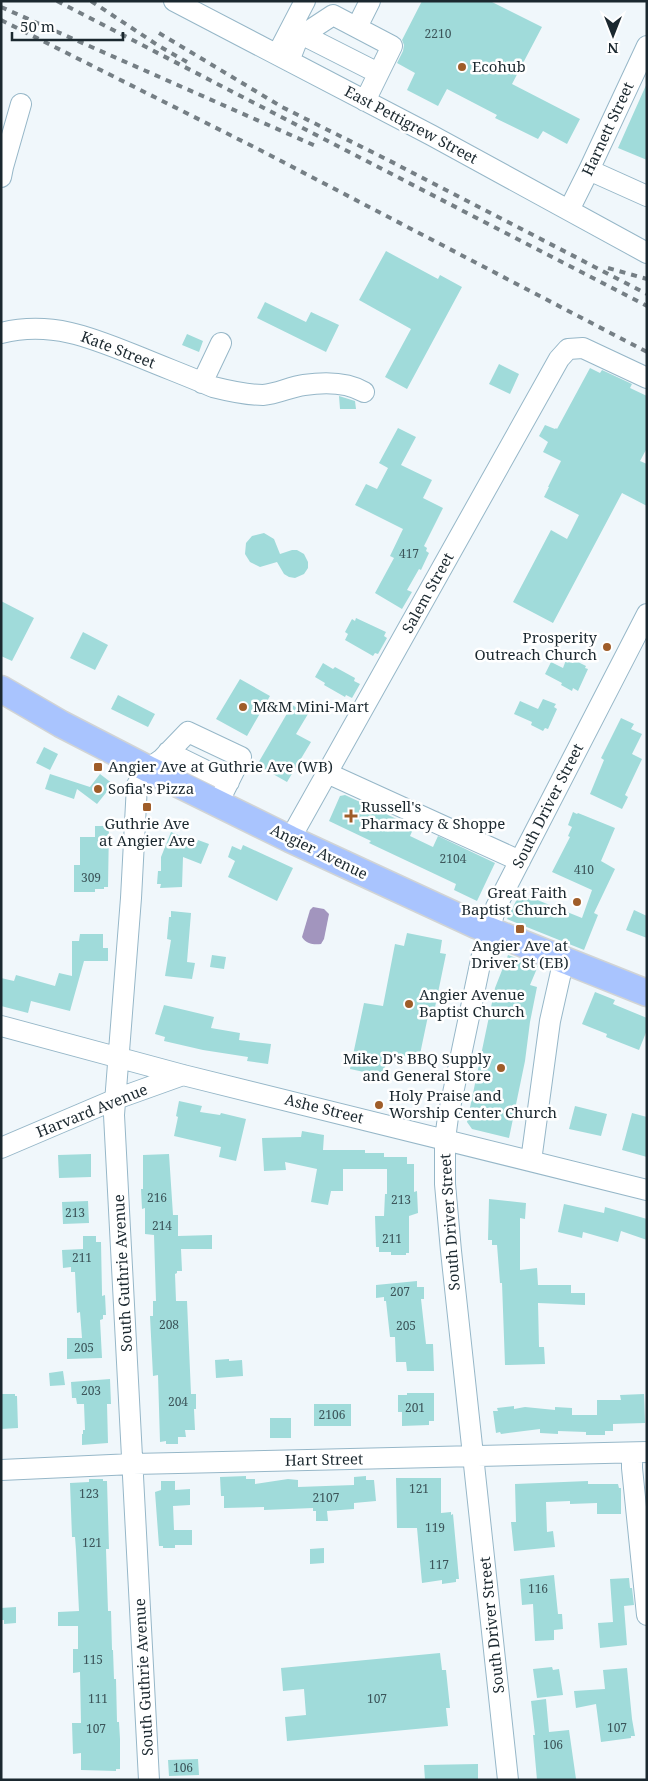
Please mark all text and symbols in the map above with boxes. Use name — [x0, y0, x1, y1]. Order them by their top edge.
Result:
scale bar — [12, 10, 124, 42]
north arrow — [588, 10, 638, 60]
text: 50 m — [20, 16, 55, 36]
house number: 2210 — [425, 25, 452, 42]
text: N — [607, 39, 619, 58]
place label: Ecohub — [472, 56, 526, 76]
marker: Ecohub — [456, 61, 468, 73]
street label: Harnett Street — [577, 78, 638, 179]
street label: East Pettigrew Street — [341, 81, 482, 168]
street label: Kate Street — [78, 326, 158, 372]
house number: 417 — [399, 545, 419, 562]
street label: Salem Street — [397, 549, 457, 636]
place label: Prosperity Outreach Church — [474, 627, 598, 664]
marker: Prosperity Outreach Church — [601, 641, 613, 653]
place label: M&M Mini-Mart — [253, 696, 369, 716]
marker: M&M Mini-Mart — [237, 701, 249, 713]
street label: South Driver Street — [507, 740, 587, 871]
place label: Angier Ave at Guthrie Ave (WB) — [108, 756, 333, 776]
marker: Angier Ave at Guthrie Ave (WB) — [92, 761, 104, 773]
place label: Sofia's Pizza — [108, 778, 194, 798]
marker: Sofia's Pizza — [92, 783, 104, 795]
place label: Russell's Pharmacy & Shoppe — [361, 796, 505, 833]
marker: Guthrie Ave at Angier Ave — [141, 801, 153, 813]
marker: Russell's Pharmacy & Shoppe — [345, 810, 357, 822]
place label: Guthrie Ave at Angier Ave — [99, 813, 195, 850]
street label: Angier Avenue — [268, 819, 371, 883]
house number: 2104 — [440, 850, 467, 867]
house number: 410 — [574, 861, 594, 878]
house number: 309 — [81, 869, 101, 886]
place label: Great Faith Baptist Church — [461, 882, 567, 919]
marker: Great Faith Baptist Church — [571, 896, 583, 908]
marker: Angier Ave at Driver St (EB) — [514, 923, 526, 935]
place label: Angier Ave at Driver St (EB) — [471, 935, 569, 972]
place label: Angier Avenue Baptist Church — [419, 984, 525, 1021]
marker: Angier Avenue Baptist Church — [403, 998, 415, 1010]
place label: Mike D's BBQ Supply and General Store — [343, 1048, 492, 1085]
marker: Mike D's BBQ Supply and General Store — [495, 1062, 507, 1074]
street label: Harvard Avenue — [33, 1079, 150, 1142]
place label: Holy Praise and Worship Center Church — [389, 1085, 558, 1122]
street label: Ashe Street — [283, 1089, 366, 1127]
marker: Holy Praise and Worship Center Church — [373, 1099, 385, 1111]
street label: South Driver Street — [434, 1153, 464, 1291]
house number: 216 — [147, 1189, 167, 1206]
house number: 213 — [391, 1191, 411, 1208]
street label: South Guthrie Avenue — [108, 1194, 136, 1352]
house number: 213 — [65, 1204, 85, 1221]
house number: 214 — [152, 1217, 172, 1234]
house number: 211 — [382, 1230, 402, 1247]
house number: 211 — [72, 1249, 92, 1266]
house number: 207 — [390, 1283, 410, 1300]
house number: 208 — [159, 1316, 179, 1333]
house number: 205 — [396, 1317, 416, 1334]
house number: 205 — [74, 1339, 94, 1356]
house number: 203 — [81, 1382, 101, 1399]
house number: 204 — [168, 1393, 188, 1410]
house number: 201 — [405, 1399, 425, 1416]
house number: 2106 — [319, 1406, 346, 1423]
street label: Hart Street — [285, 1448, 363, 1470]
house number: 121 — [409, 1480, 429, 1497]
house number: 123 — [79, 1485, 99, 1502]
house number: 2107 — [313, 1489, 340, 1506]
house number: 119 — [425, 1519, 445, 1536]
house number: 121 — [82, 1534, 102, 1551]
house number: 117 — [429, 1556, 449, 1573]
street label: South Driver Street — [474, 1556, 508, 1694]
house number: 116 — [528, 1580, 548, 1597]
street label: South Guthrie Avenue — [129, 1598, 157, 1756]
house number: 115 — [83, 1651, 103, 1668]
house number: 111 — [88, 1690, 108, 1707]
house number: 107 — [367, 1690, 387, 1707]
house number: 107 — [607, 1719, 627, 1736]
house number: 107 — [86, 1720, 106, 1737]
house number: 106 — [543, 1736, 563, 1753]
house number: 106 — [173, 1759, 193, 1776]

